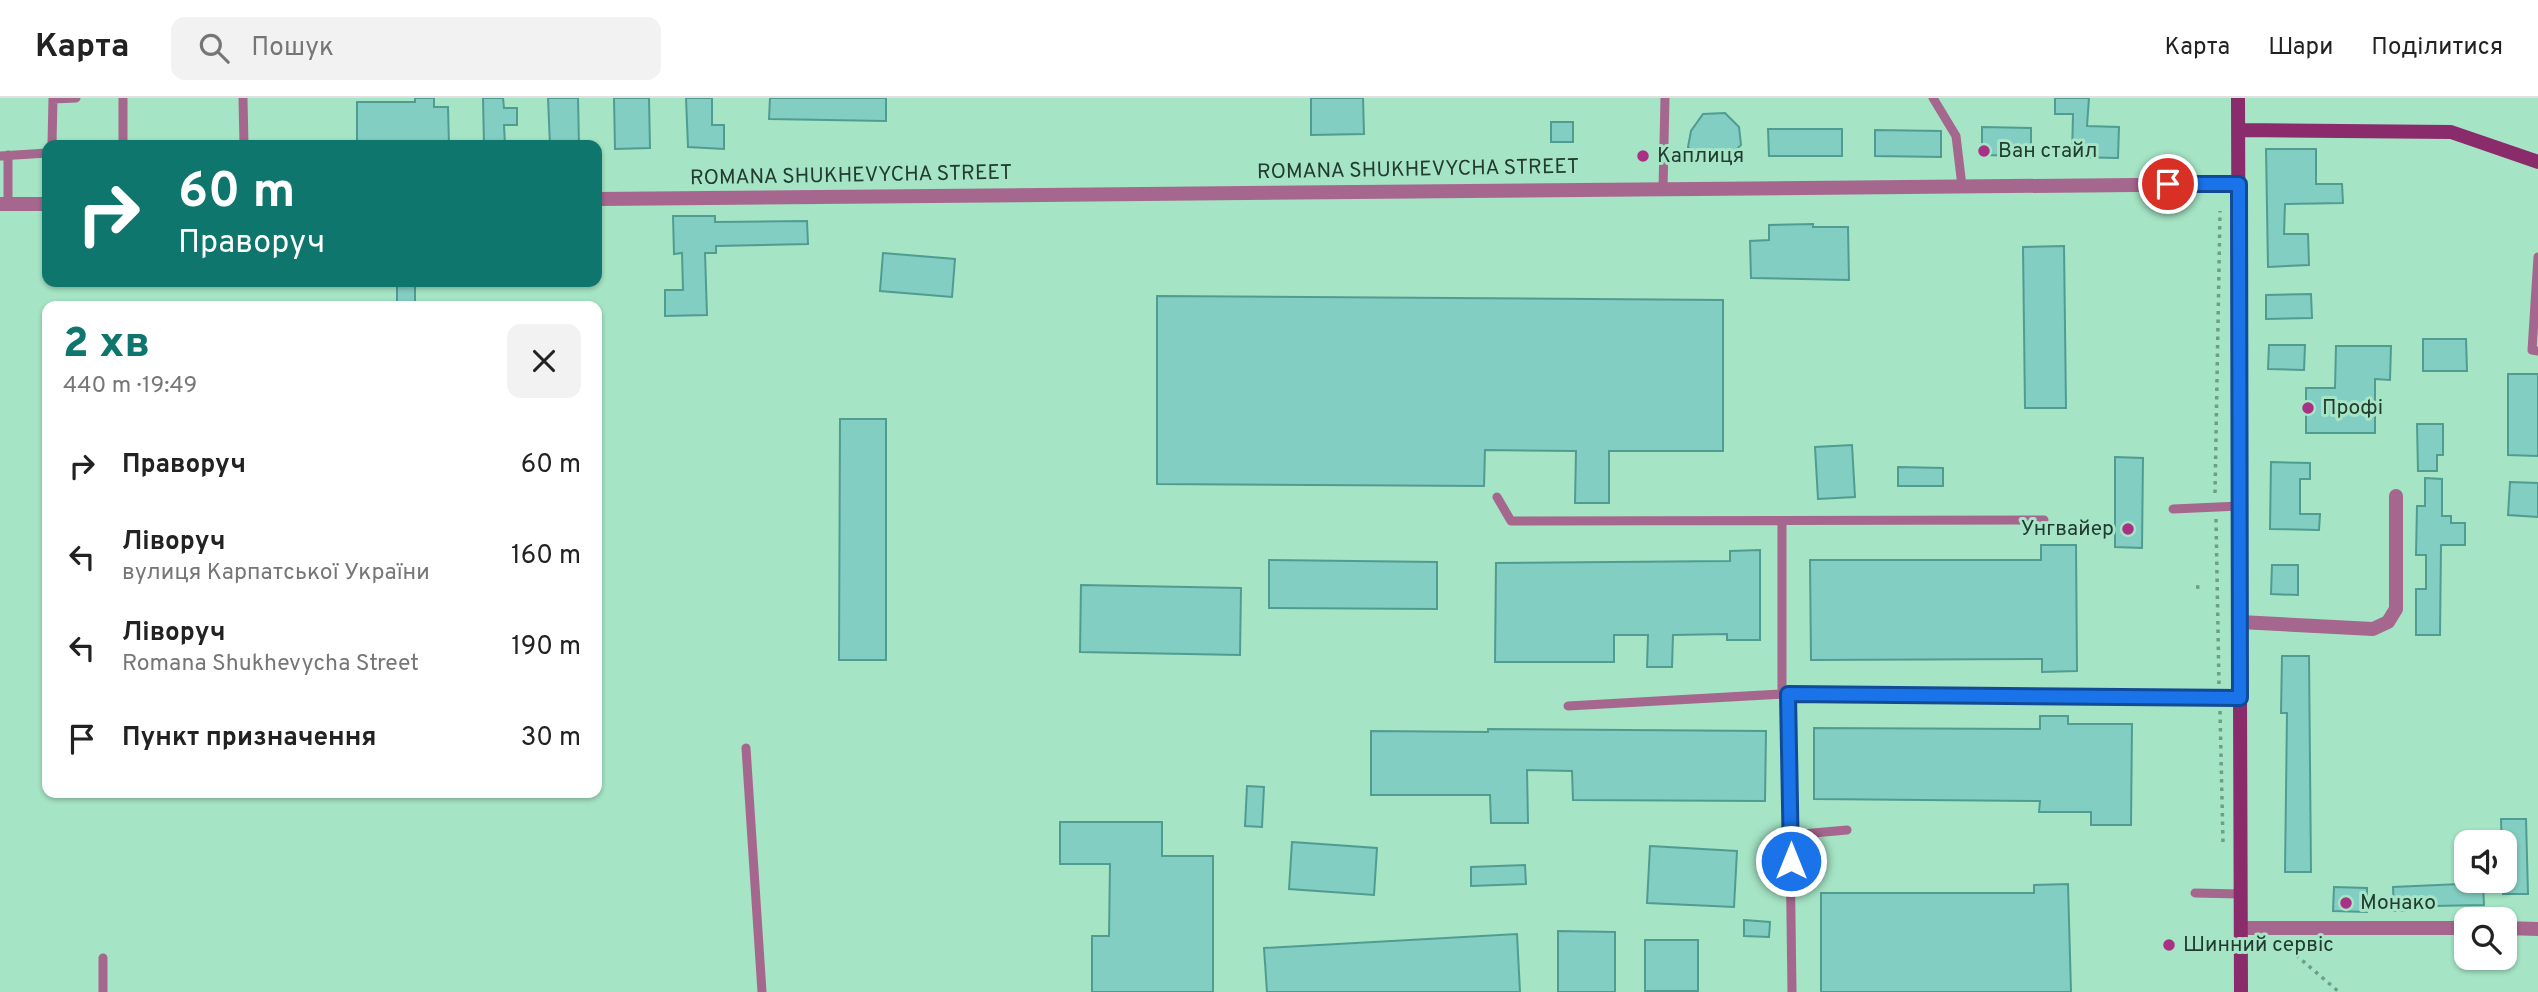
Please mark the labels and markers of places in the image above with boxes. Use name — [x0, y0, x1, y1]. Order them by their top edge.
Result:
place label: Ван стайл — [1998, 138, 2097, 165]
place label: Каплиця — [1657, 143, 1744, 170]
marker: Ван стайл — [1976, 143, 1992, 159]
marker: Каплиця — [1635, 148, 1651, 164]
pin — [2138, 154, 2198, 214]
place label: Профі — [2322, 395, 2383, 422]
marker: Профі — [2300, 400, 2316, 416]
place label: Унгвайер — [2021, 516, 2114, 543]
marker: Унгвайер — [2120, 521, 2136, 537]
place label: Монако — [2360, 890, 2436, 917]
marker: Монако — [2338, 895, 2354, 911]
place label: Шинний сервіс — [2183, 932, 2334, 959]
marker: Шинний сервіс — [2161, 937, 2177, 953]

